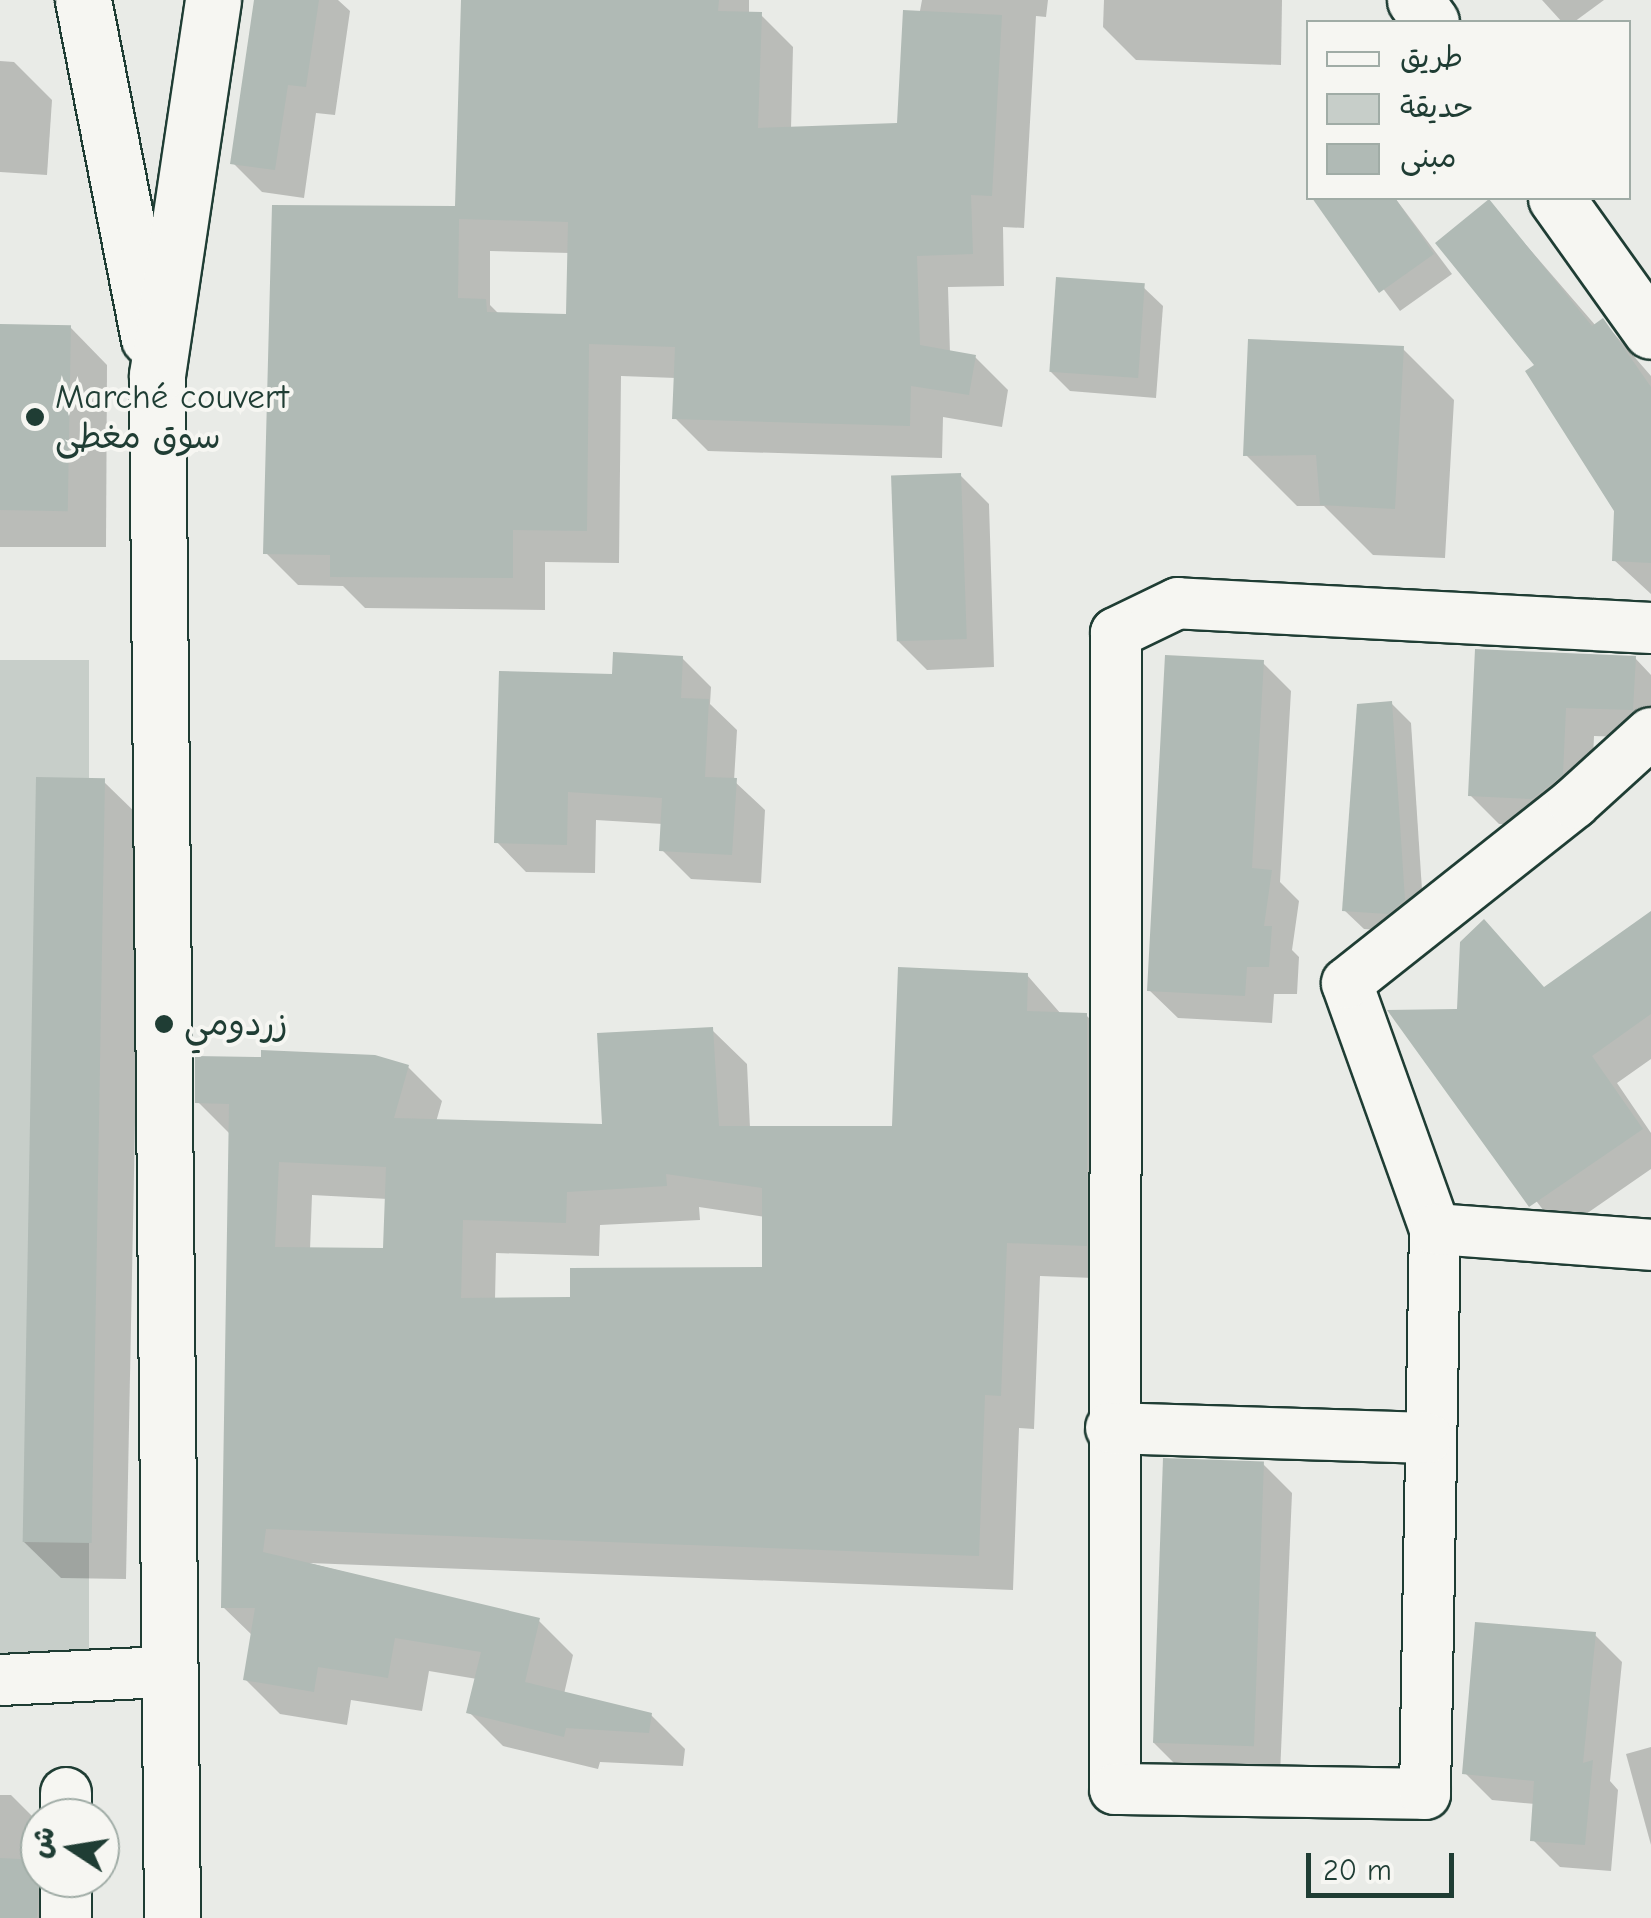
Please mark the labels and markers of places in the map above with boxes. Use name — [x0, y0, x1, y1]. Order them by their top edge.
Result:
place label: Marché couvert سوق مغطى — [55, 376, 289, 458]
marker: Marché couvert سوق مغطى — [24, 406, 46, 428]
place label: زردومي — [184, 1003, 288, 1045]
marker: زردومي — [153, 1013, 175, 1035]

